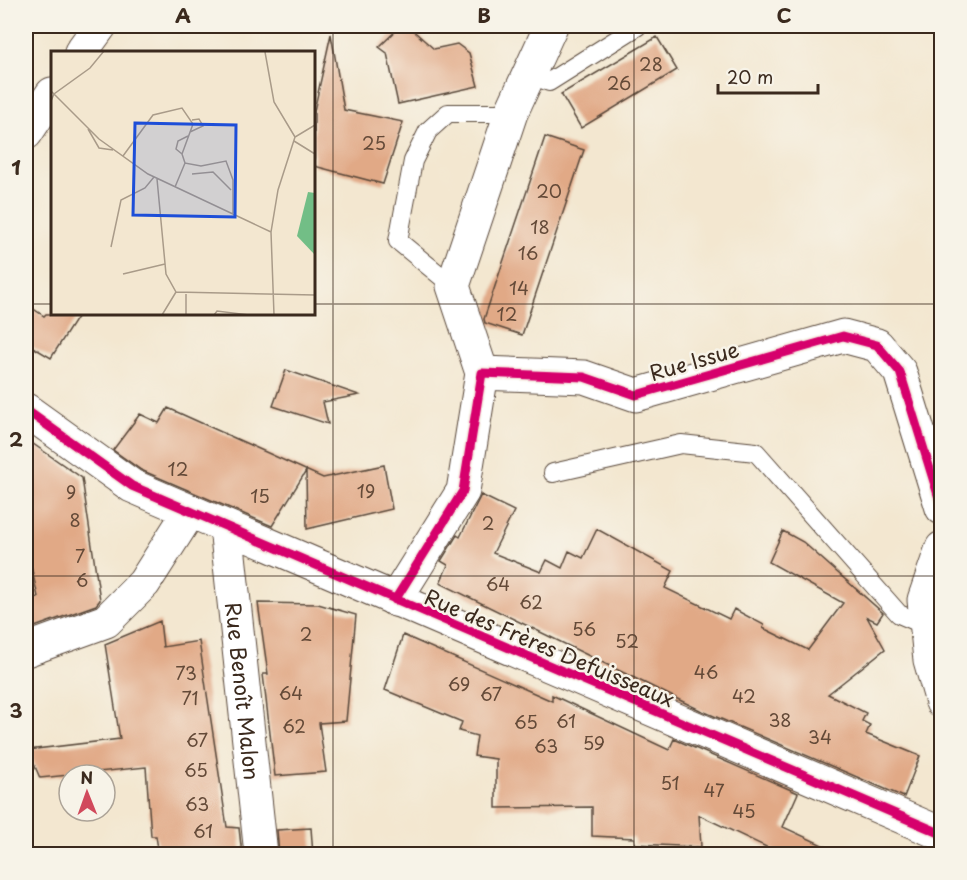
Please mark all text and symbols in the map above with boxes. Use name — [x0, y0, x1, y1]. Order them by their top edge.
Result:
text: A — [175, 0, 191, 30]
text: B — [477, 0, 491, 30]
text: C — [776, 0, 792, 30]
house number: 28 — [639, 50, 663, 77]
inset map — [51, 51, 315, 315]
scale bar — [718, 57, 818, 95]
text: 20 m — [727, 63, 773, 90]
house number: 26 — [607, 69, 631, 96]
house number: 25 — [362, 129, 386, 156]
text: 1 — [11, 152, 21, 182]
house number: 20 — [536, 177, 562, 204]
house number: 18 — [530, 213, 550, 240]
house number: 16 — [518, 239, 538, 266]
house number: 14 — [509, 274, 529, 301]
house number: 12 — [497, 300, 517, 327]
street label: Rue Issue — [645, 332, 743, 388]
text: 2 — [9, 424, 23, 454]
house number: 12 — [168, 455, 188, 482]
house number: 19 — [357, 477, 375, 504]
house number: 9 — [66, 478, 76, 505]
house number: 15 — [250, 482, 270, 509]
house number: 8 — [69, 506, 81, 533]
house number: 2 — [482, 509, 494, 536]
house number: 7 — [75, 542, 85, 569]
house number: 6 — [76, 566, 88, 593]
house number: 64 — [486, 570, 510, 597]
street label: Rue des Frères Defuisseaux — [420, 580, 680, 714]
house number: 62 — [519, 588, 543, 615]
street label: Rue Benoît Malon — [218, 601, 269, 782]
house number: 56 — [572, 615, 596, 642]
house number: 2 — [300, 620, 312, 647]
house number: 52 — [615, 627, 639, 654]
house number: 46 — [694, 658, 718, 685]
house number: 73 — [175, 659, 197, 686]
house number: 69 — [448, 670, 470, 697]
house number: 64 — [279, 679, 303, 706]
house number: 67 — [480, 680, 502, 707]
house number: 42 — [732, 682, 756, 709]
house number: 71 — [182, 684, 198, 711]
text: 3 — [9, 695, 23, 725]
house number: 38 — [768, 706, 792, 733]
house number: 61 — [556, 707, 576, 734]
house number: 65 — [514, 708, 538, 735]
house number: 62 — [282, 712, 306, 739]
house number: 34 — [808, 723, 832, 750]
house number: 67 — [186, 726, 208, 753]
house number: 59 — [583, 729, 605, 756]
house number: 63 — [534, 732, 558, 759]
house number: 65 — [184, 756, 208, 783]
north arrow — [57, 763, 117, 823]
text: N — [80, 765, 93, 789]
house number: 51 — [660, 769, 680, 796]
house number: 47 — [703, 776, 725, 803]
house number: 63 — [185, 790, 209, 817]
house number: 45 — [733, 797, 756, 824]
house number: 61 — [193, 817, 213, 844]

